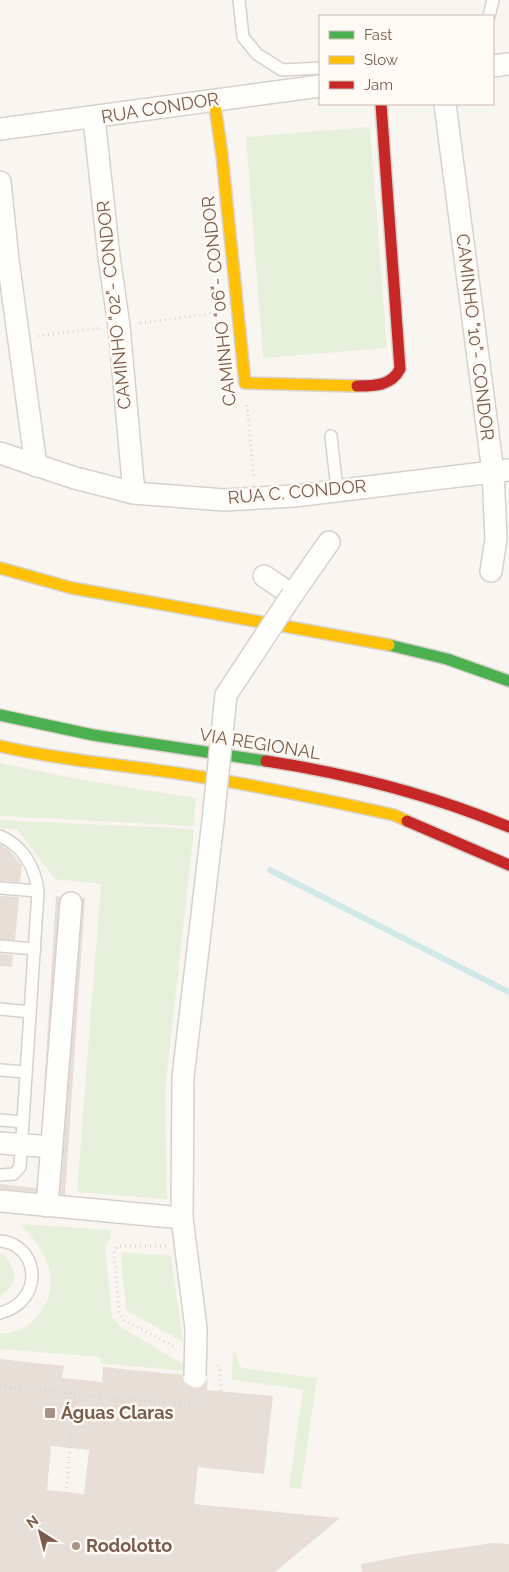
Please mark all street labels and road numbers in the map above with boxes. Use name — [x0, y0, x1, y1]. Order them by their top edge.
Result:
street label: RUA CONDOR — [100, 88, 220, 127]
street label: CAMINHO "06"- CONDOR — [197, 195, 240, 407]
street label: CAMINHO "02"- CONDOR — [92, 199, 135, 411]
street label: CAMINHO "10"- CONDOR — [452, 232, 499, 442]
street label: RUA C. CONDOR — [227, 475, 367, 508]
street label: VIA REGIONAL — [198, 724, 323, 764]

